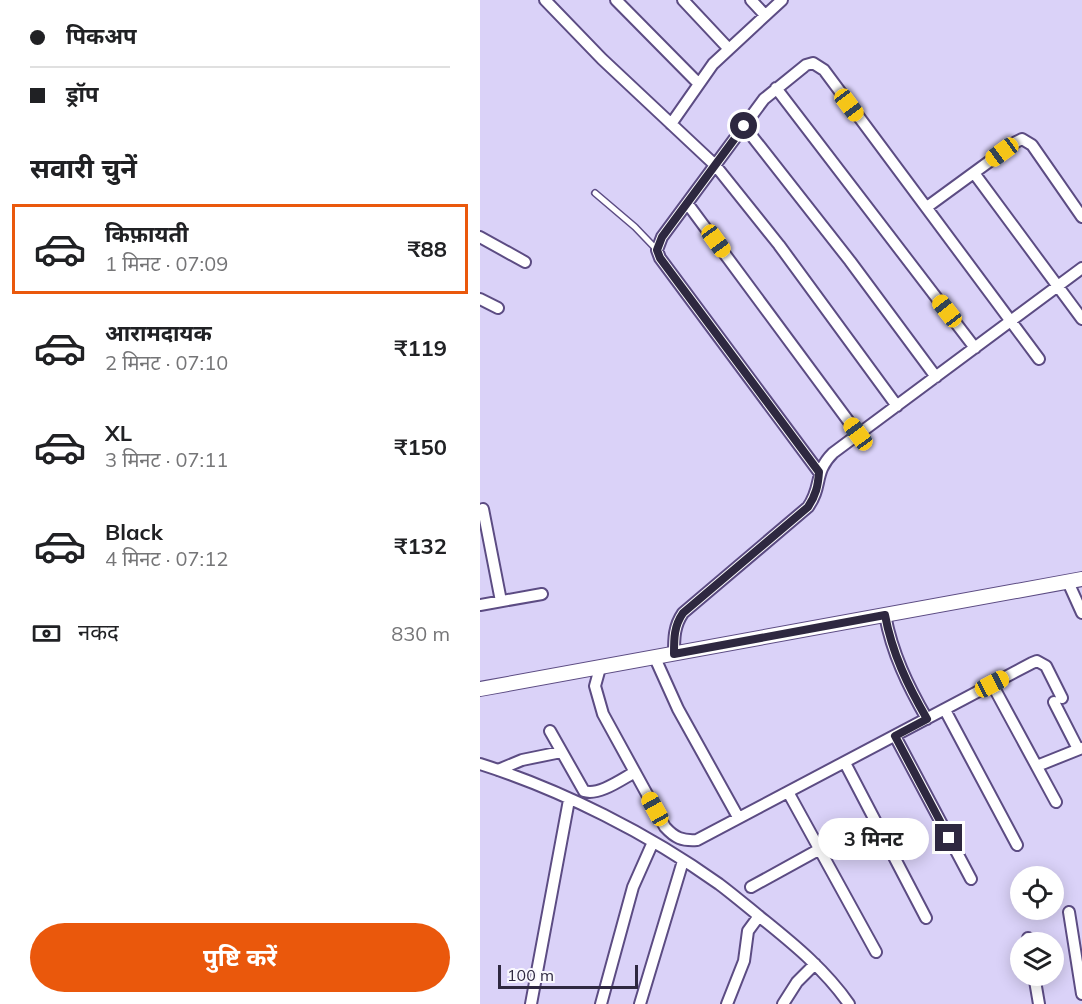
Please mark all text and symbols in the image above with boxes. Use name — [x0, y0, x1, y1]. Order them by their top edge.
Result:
text: पिकअप — [66, 22, 137, 50]
text: ड्रॉप — [66, 80, 99, 108]
car — [831, 85, 867, 125]
route start — [730, 112, 757, 139]
car — [982, 134, 1022, 170]
text: सवारी चुनें — [30, 151, 137, 185]
text: किफ़ायती — [105, 220, 189, 248]
car — [698, 221, 734, 261]
icon: car — [33, 222, 87, 276]
text: ₹88 — [407, 235, 447, 263]
text: 1 मिनट · 07:09 — [105, 251, 228, 276]
car — [929, 291, 965, 331]
text: आरामदायक — [105, 319, 212, 347]
icon: car — [33, 321, 87, 375]
text: ₹119 — [394, 334, 447, 362]
text: 2 मिनट · 07:10 — [105, 350, 228, 375]
car — [840, 414, 876, 454]
text: XL — [105, 419, 132, 447]
icon: car — [33, 420, 87, 474]
text: ₹150 — [394, 433, 447, 461]
text: 3 मिनट · 07:11 — [105, 447, 228, 472]
text: Black — [105, 518, 163, 546]
icon: car — [33, 519, 87, 573]
text: ₹132 — [394, 532, 447, 560]
text: 4 मिनट · 07:12 — [105, 546, 228, 571]
icon: cash — [30, 617, 63, 650]
text: नकद — [78, 618, 119, 646]
text: 830 m — [391, 621, 450, 646]
car — [972, 668, 1012, 700]
car — [638, 789, 672, 829]
callout: 3 मिनट — [817, 817, 928, 859]
route end — [935, 824, 962, 851]
text: 3 मिनट — [844, 826, 903, 851]
map controls — [1010, 866, 1064, 986]
button: locate — [1010, 866, 1064, 920]
button: पुष्टि करें — [30, 923, 450, 992]
button: layers — [1010, 932, 1064, 986]
scale bar — [498, 962, 638, 990]
text: 100 m — [507, 965, 554, 985]

